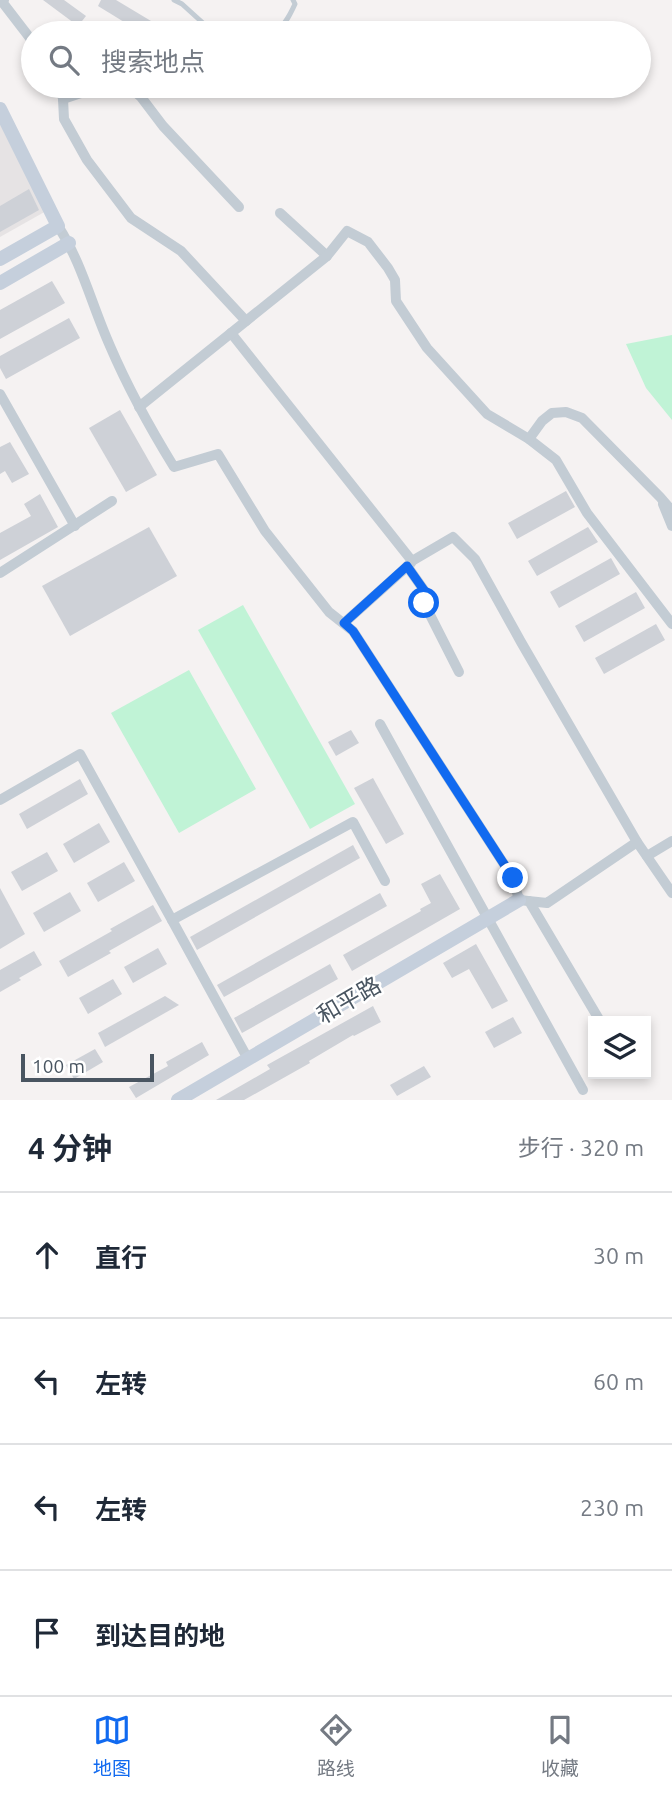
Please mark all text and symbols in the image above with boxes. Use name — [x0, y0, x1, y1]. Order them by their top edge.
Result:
search box — [21, 21, 651, 98]
icon: search — [45, 41, 83, 79]
text: 搜索地点 — [101, 47, 205, 76]
route start — [408, 587, 439, 618]
route end — [497, 862, 528, 893]
street label: 和平路 — [313, 971, 385, 1028]
map controls — [588, 1016, 651, 1079]
button: layers — [588, 1016, 651, 1079]
scale bar — [21, 1051, 154, 1083]
text: 100 m — [32, 1055, 85, 1077]
text: 4 分钟 — [28, 1131, 112, 1165]
text: 步行 · 320 m — [518, 1135, 644, 1160]
icon: ahead — [28, 1236, 66, 1274]
text: 直行 — [95, 1243, 147, 1272]
text: 30 m — [593, 1243, 644, 1268]
icon: left — [28, 1362, 66, 1400]
text: 左转 — [95, 1369, 147, 1398]
text: 60 m — [593, 1369, 644, 1394]
icon: left — [28, 1488, 66, 1526]
text: 左转 — [95, 1495, 147, 1524]
text: 230 m — [580, 1495, 644, 1520]
icon: arrive — [28, 1614, 66, 1652]
text: 到达目的地 — [95, 1621, 225, 1650]
tab: 地图 — [93, 1711, 131, 1780]
tab: 路线 — [317, 1711, 355, 1780]
tab: 收藏 — [541, 1711, 579, 1780]

